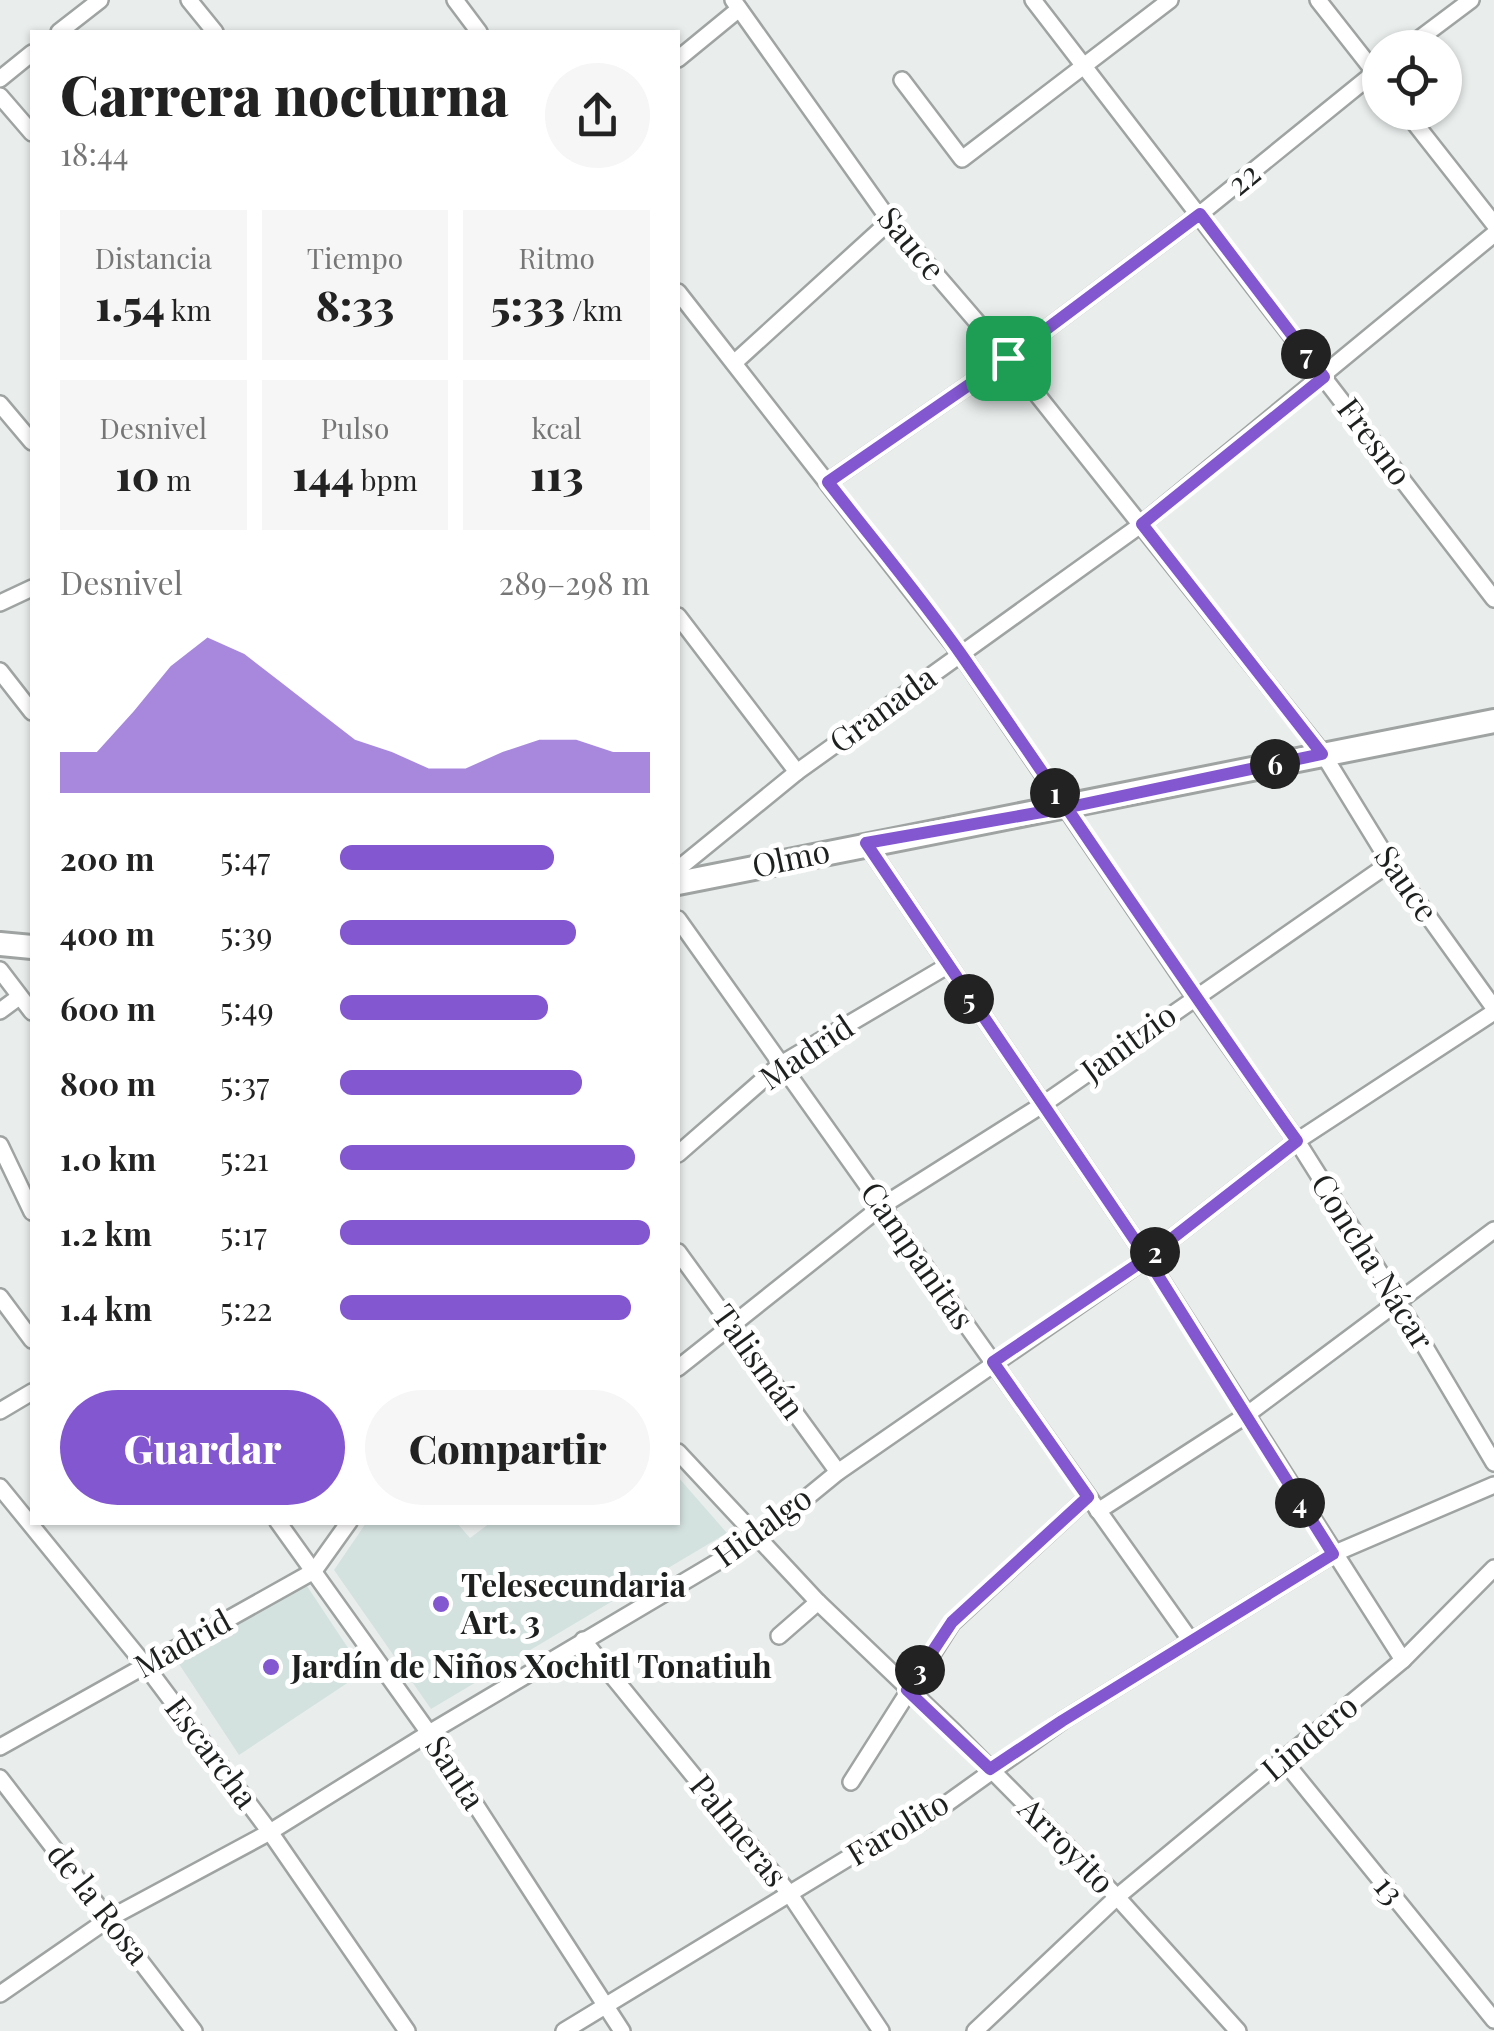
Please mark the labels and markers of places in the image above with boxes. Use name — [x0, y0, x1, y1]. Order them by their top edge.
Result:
pin — [966, 316, 1051, 401]
pin: 7 — [1281, 329, 1331, 379]
pin: 6 — [1250, 739, 1300, 789]
pin: 1 — [1030, 768, 1080, 818]
pin: 5 — [944, 974, 994, 1024]
pin: 2 — [1130, 1227, 1180, 1277]
pin: 4 — [1275, 1478, 1325, 1528]
place label: Telesecundaria Art. 3 — [460, 1562, 687, 1642]
marker: Telesecundaria Art. 3 — [430, 1593, 452, 1615]
place label: Jardín de Niños Xochitl Tonatiuh — [290, 1643, 772, 1686]
pin: 3 — [895, 1645, 945, 1695]
marker: Jardín de Niños Xochitl Tonatiuh — [260, 1656, 282, 1678]

